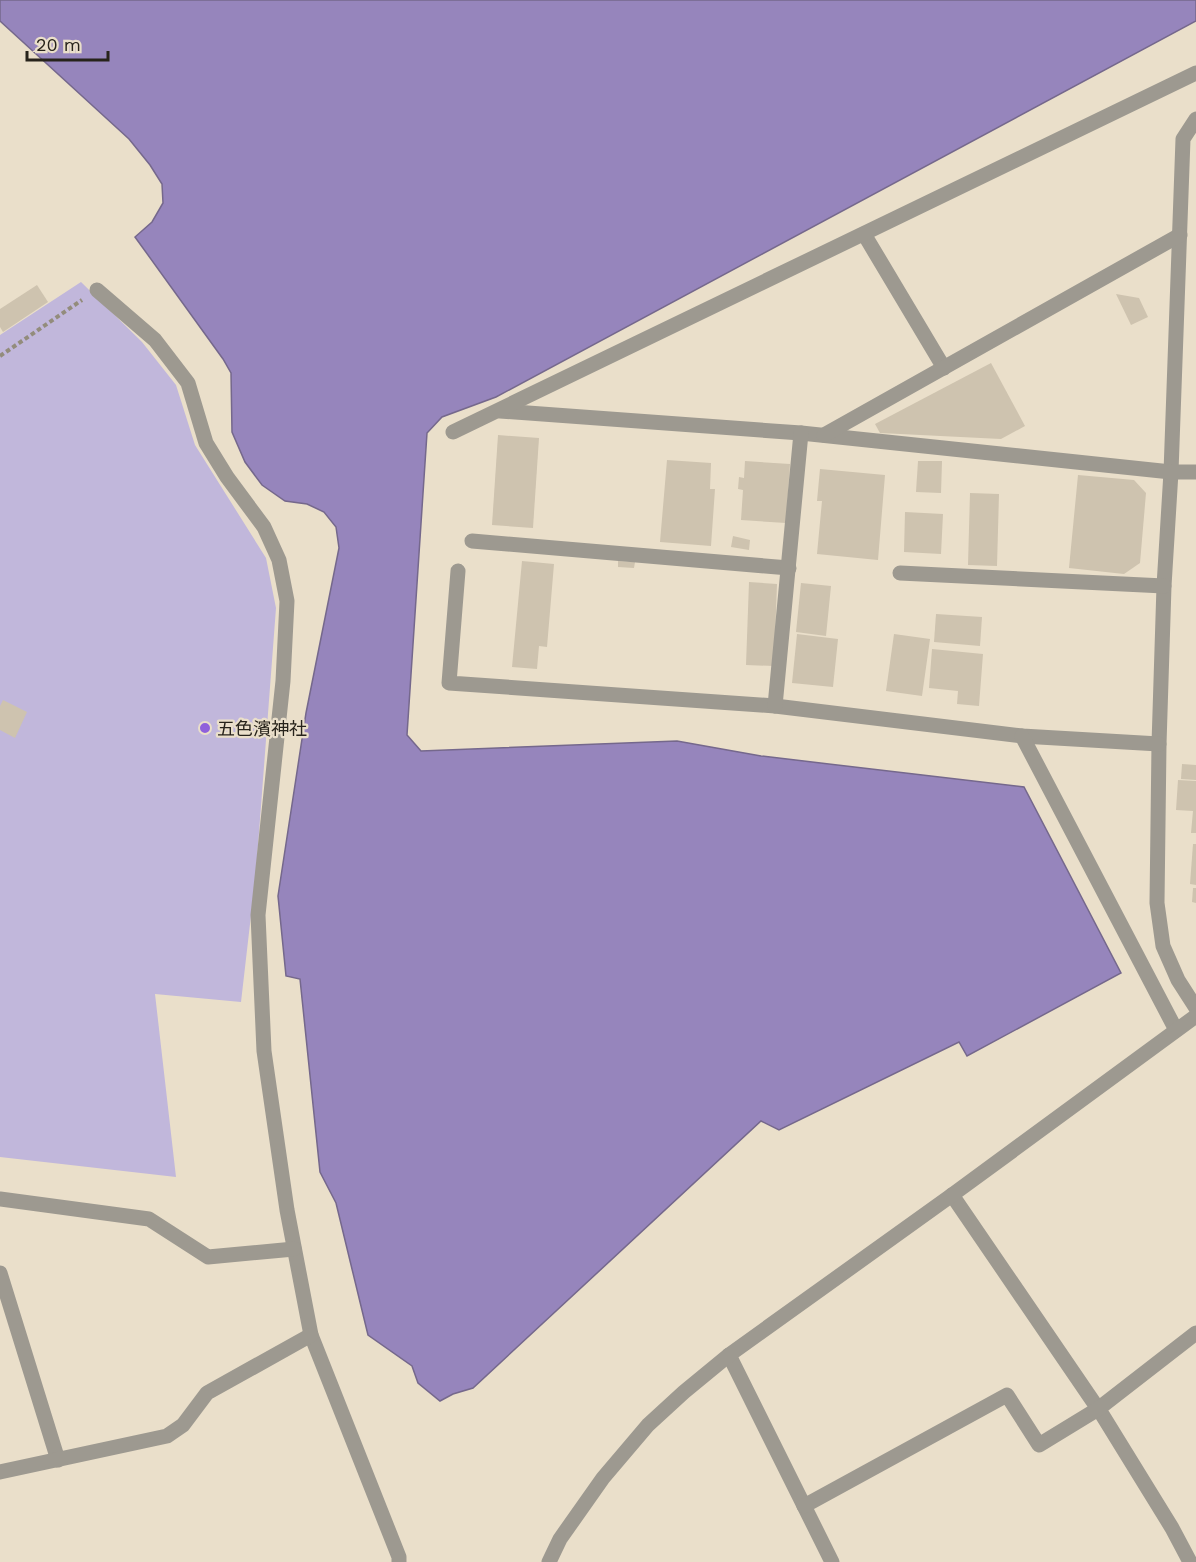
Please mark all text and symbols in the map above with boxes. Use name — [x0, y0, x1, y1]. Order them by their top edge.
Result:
scale bar — [27, 24, 108, 62]
text: 20 m — [36, 34, 81, 55]
place label: 五色濱神社 — [217, 718, 307, 739]
marker: 五色濱神社 — [198, 721, 212, 735]

